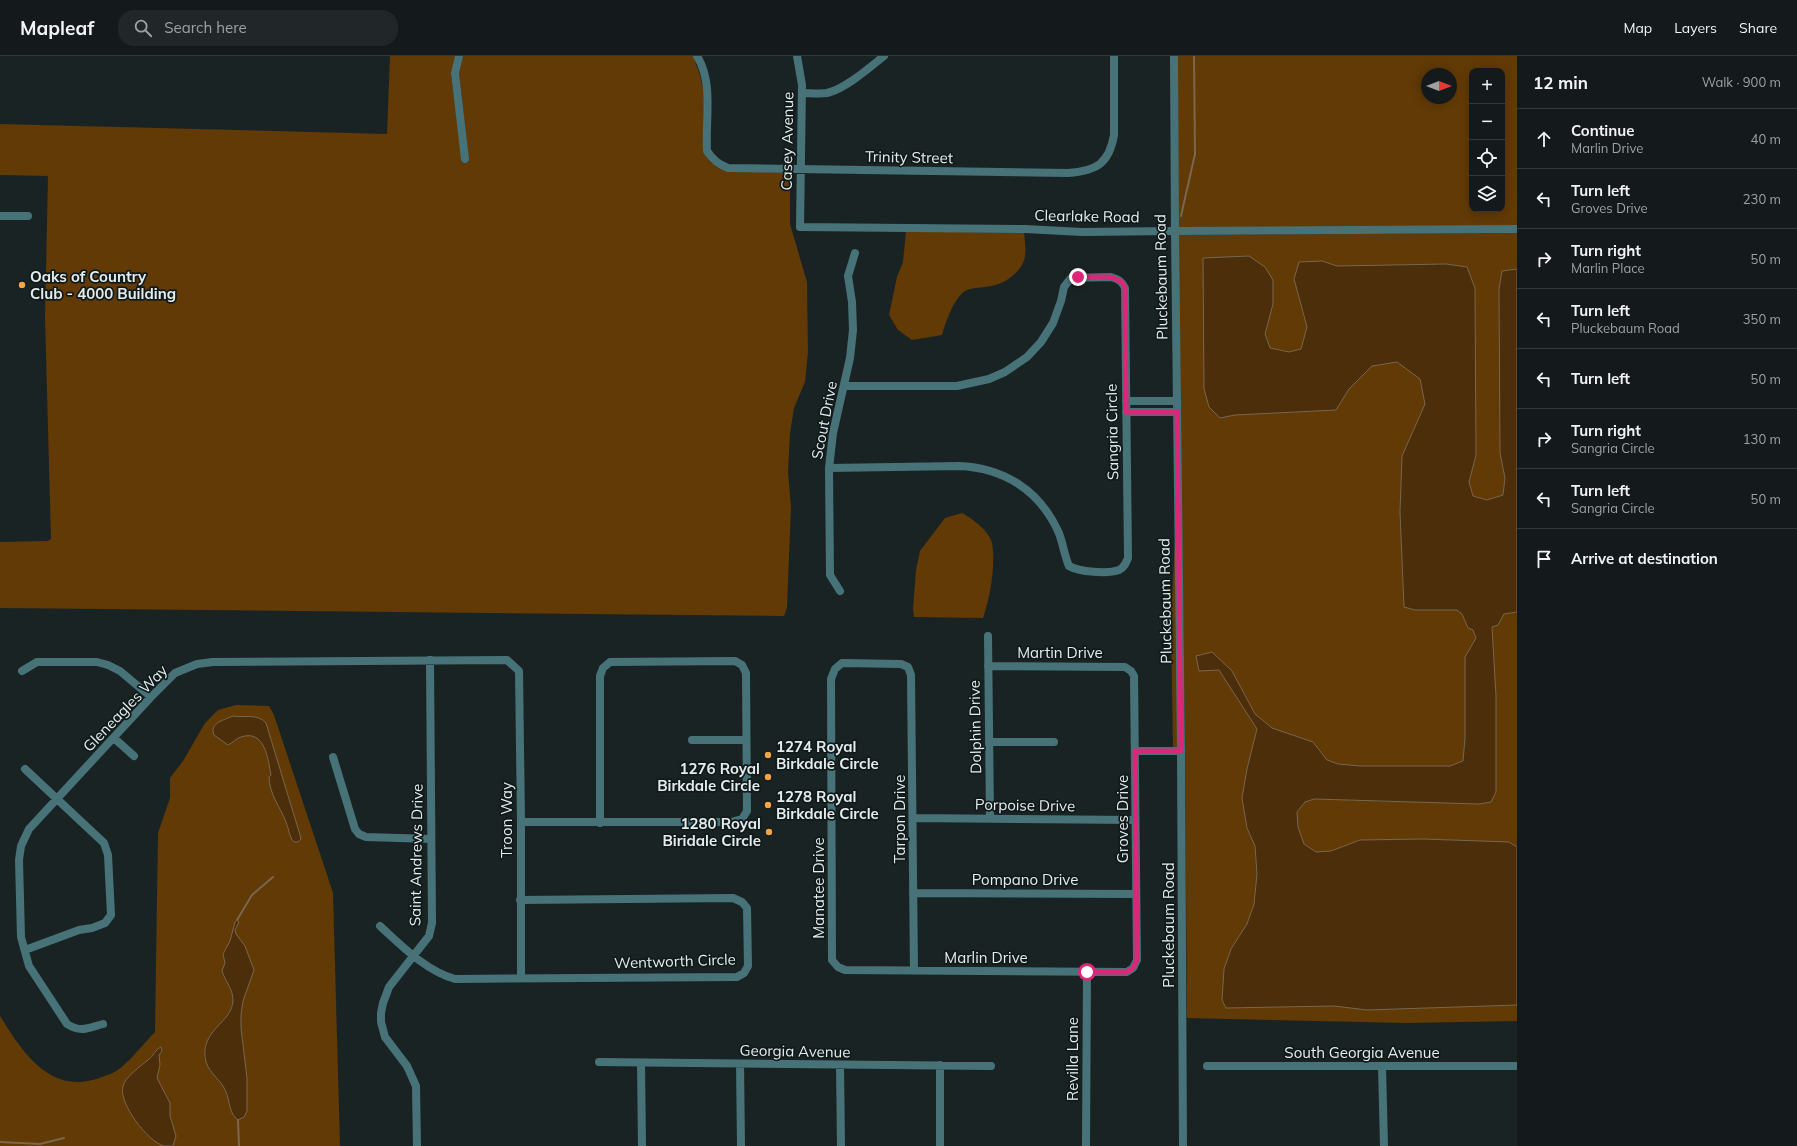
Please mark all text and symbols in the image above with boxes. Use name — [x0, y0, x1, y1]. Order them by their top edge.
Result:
search box — [118, 10, 398, 46]
text: Mapleaf — [20, 16, 94, 40]
icon: search — [132, 17, 154, 39]
text: Search here — [164, 18, 247, 37]
text: Map — [1623, 19, 1652, 37]
text: Layers — [1674, 19, 1717, 37]
text: Share — [1739, 19, 1777, 37]
north arrow — [1421, 68, 1457, 104]
map controls — [1469, 68, 1505, 212]
button: + — [1469, 68, 1505, 104]
text: 12 min — [1533, 72, 1588, 93]
text: Walk · 900 m — [1702, 74, 1781, 90]
street label: Casey Avenue — [777, 92, 797, 190]
button: − — [1469, 104, 1505, 140]
text: Continue — [1571, 121, 1634, 140]
icon: ahead — [1533, 128, 1555, 150]
text: 40 m — [1751, 131, 1781, 147]
button: locate — [1469, 140, 1505, 176]
text: Marlin Drive — [1571, 140, 1643, 156]
street label: Trinity Street — [865, 147, 953, 167]
button: layers — [1469, 176, 1505, 212]
text: Turn left — [1571, 181, 1630, 200]
icon: left — [1533, 188, 1555, 210]
text: 230 m — [1743, 191, 1781, 207]
text: Groves Drive — [1571, 200, 1648, 216]
street label: Clearlake Road — [1034, 206, 1140, 226]
street label: Pluckebaum Road — [1150, 214, 1172, 340]
text: Turn right — [1571, 241, 1641, 260]
icon: right — [1533, 248, 1555, 270]
text: 50 m — [1751, 251, 1781, 267]
text: Marlin Place — [1571, 260, 1645, 276]
place label: Oaks of Country Club - 4000 Building — [30, 267, 176, 303]
route end — [1069, 268, 1087, 286]
marker: Oaks of Country Club - 4000 Building — [17, 280, 27, 290]
text: Turn left — [1571, 301, 1630, 320]
icon: left — [1533, 308, 1555, 330]
text: 350 m — [1743, 311, 1781, 327]
text: Pluckebaum Road — [1571, 320, 1680, 336]
icon: left — [1533, 368, 1555, 390]
text: Turn left — [1571, 369, 1630, 388]
text: 50 m — [1751, 371, 1781, 387]
street label: Scout Drive — [807, 379, 841, 461]
street label: Sangria Circle — [1102, 384, 1122, 480]
text: Turn right — [1571, 421, 1641, 440]
icon: right — [1533, 428, 1555, 450]
text: 130 m — [1743, 431, 1781, 447]
text: Sangria Circle — [1571, 440, 1655, 456]
text: Turn left — [1571, 481, 1630, 500]
icon: left — [1533, 488, 1555, 510]
text: 50 m — [1751, 491, 1781, 507]
text: Sangria Circle — [1571, 500, 1655, 516]
street label: Pluckebaum Road — [1154, 538, 1176, 664]
icon: arrive — [1533, 548, 1555, 570]
text: Arrive at destination — [1571, 549, 1718, 568]
street label: Martin Drive — [1017, 643, 1103, 662]
street label: Gleneagles Way — [79, 661, 171, 755]
street label: Dolphin Drive — [965, 680, 985, 774]
place label: 1274 Royal Birkdale Circle — [776, 737, 879, 773]
marker: 1274 Royal Birkdale Circle — [763, 750, 773, 760]
place label: 1276 Royal Birkdale Circle — [657, 759, 760, 795]
marker: 1276 Royal Birkdale Circle — [763, 772, 773, 782]
street label: Tarpon Drive — [890, 775, 909, 863]
street label: Groves Drive — [1113, 775, 1132, 863]
street label: Troon Way — [497, 782, 516, 858]
street label: Saint Andrews Drive — [405, 784, 427, 926]
place label: 1278 Royal Birkdale Circle — [776, 787, 879, 823]
street label: Porpoise Drive — [975, 795, 1075, 815]
marker: 1278 Royal Birkdale Circle — [763, 800, 773, 810]
place label: 1280 Royal Biridale Circle — [662, 814, 761, 850]
marker: 1280 Royal Biridale Circle — [764, 827, 774, 837]
street label: Manatee Drive — [809, 837, 828, 939]
street label: Pluckebaum Road — [1159, 862, 1178, 988]
street label: Pompano Drive — [972, 870, 1078, 889]
street label: Marlin Drive — [944, 948, 1028, 967]
street label: Wentworth Circle — [614, 949, 736, 973]
route start — [1078, 963, 1096, 981]
street label: Revilla Lane — [1063, 1017, 1082, 1101]
street label: Georgia Avenue — [739, 1041, 851, 1061]
street label: South Georgia Avenue — [1284, 1043, 1440, 1062]

